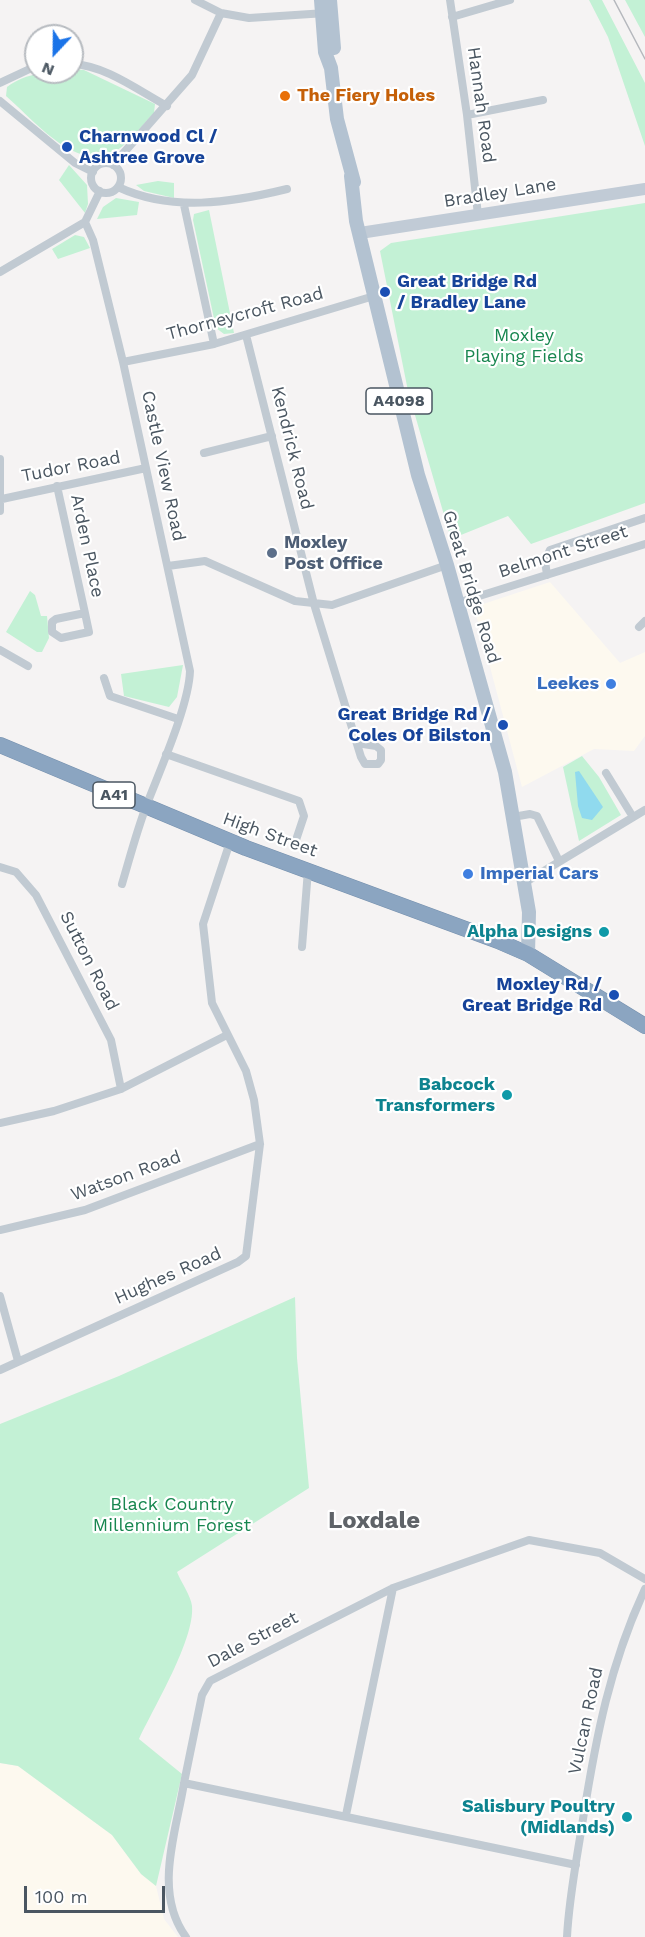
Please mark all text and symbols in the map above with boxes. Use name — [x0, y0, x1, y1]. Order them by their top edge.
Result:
north arrow — [24, 24, 84, 84]
street label: Hannah Road — [462, 46, 500, 164]
text: N — [39, 58, 57, 80]
place label: The Fiery Holes — [297, 85, 435, 107]
marker: The Fiery Holes — [278, 89, 292, 103]
place label: Charnwood Cl / Ashtree Grove — [79, 126, 217, 168]
marker: Charnwood Cl / Ashtree Grove — [60, 140, 74, 154]
street label: Bradley Lane — [442, 173, 558, 213]
place label: Great Bridge Rd / Bradley Lane — [397, 271, 537, 314]
street label: Thorneycroft Road — [164, 283, 326, 345]
marker: Great Bridge Rd / Bradley Lane — [378, 285, 392, 299]
park label: Moxley Playing Fields — [464, 325, 584, 368]
street label: Kendrick Road — [266, 384, 318, 512]
road number: A4098 — [366, 388, 432, 414]
street label: Castle View Road — [136, 389, 190, 543]
street label: Tudor Road — [20, 447, 122, 487]
street label: Arden Place — [66, 492, 108, 600]
street label: Great Bridge Road — [437, 508, 505, 666]
street label: Belmont Street — [496, 521, 630, 583]
place label: Moxley Post Office — [284, 532, 383, 574]
marker: Moxley Post Office — [265, 546, 279, 560]
place label: Leekes — [537, 673, 599, 695]
marker: Leekes — [604, 677, 618, 691]
place label: Great Bridge Rd / Coles Of Bilston — [337, 704, 491, 746]
marker: Great Bridge Rd / Coles Of Bilston — [496, 718, 510, 732]
road number: A41 — [93, 782, 135, 808]
street label: High Street — [220, 808, 320, 862]
place label: Imperial Cars — [480, 863, 599, 885]
marker: Imperial Cars — [461, 867, 475, 881]
street label: Sutton Road — [55, 908, 123, 1014]
place label: Alpha Designs — [467, 921, 592, 943]
marker: Alpha Designs — [597, 925, 611, 939]
place label: Moxley Rd / Great Bridge Rd — [462, 974, 602, 1016]
marker: Moxley Rd / Great Bridge Rd — [607, 988, 621, 1002]
place label: Babcock Transformers — [375, 1074, 495, 1116]
marker: Babcock Transformers — [500, 1088, 514, 1102]
street label: Watson Road — [68, 1146, 184, 1206]
street label: Hughes Road — [111, 1243, 225, 1309]
park label: Black Country Millennium Forest — [93, 1494, 251, 1537]
district label: Loxdale — [328, 1507, 420, 1535]
street label: Dale Street — [204, 1607, 302, 1673]
street label: Vulcan Road — [564, 1665, 608, 1777]
place label: Salisbury Poultry (Midlands) — [462, 1796, 615, 1838]
marker: Salisbury Poultry (Midlands) — [620, 1810, 634, 1824]
scale bar — [27, 1874, 168, 1912]
text: 100 m — [35, 1886, 88, 1907]

